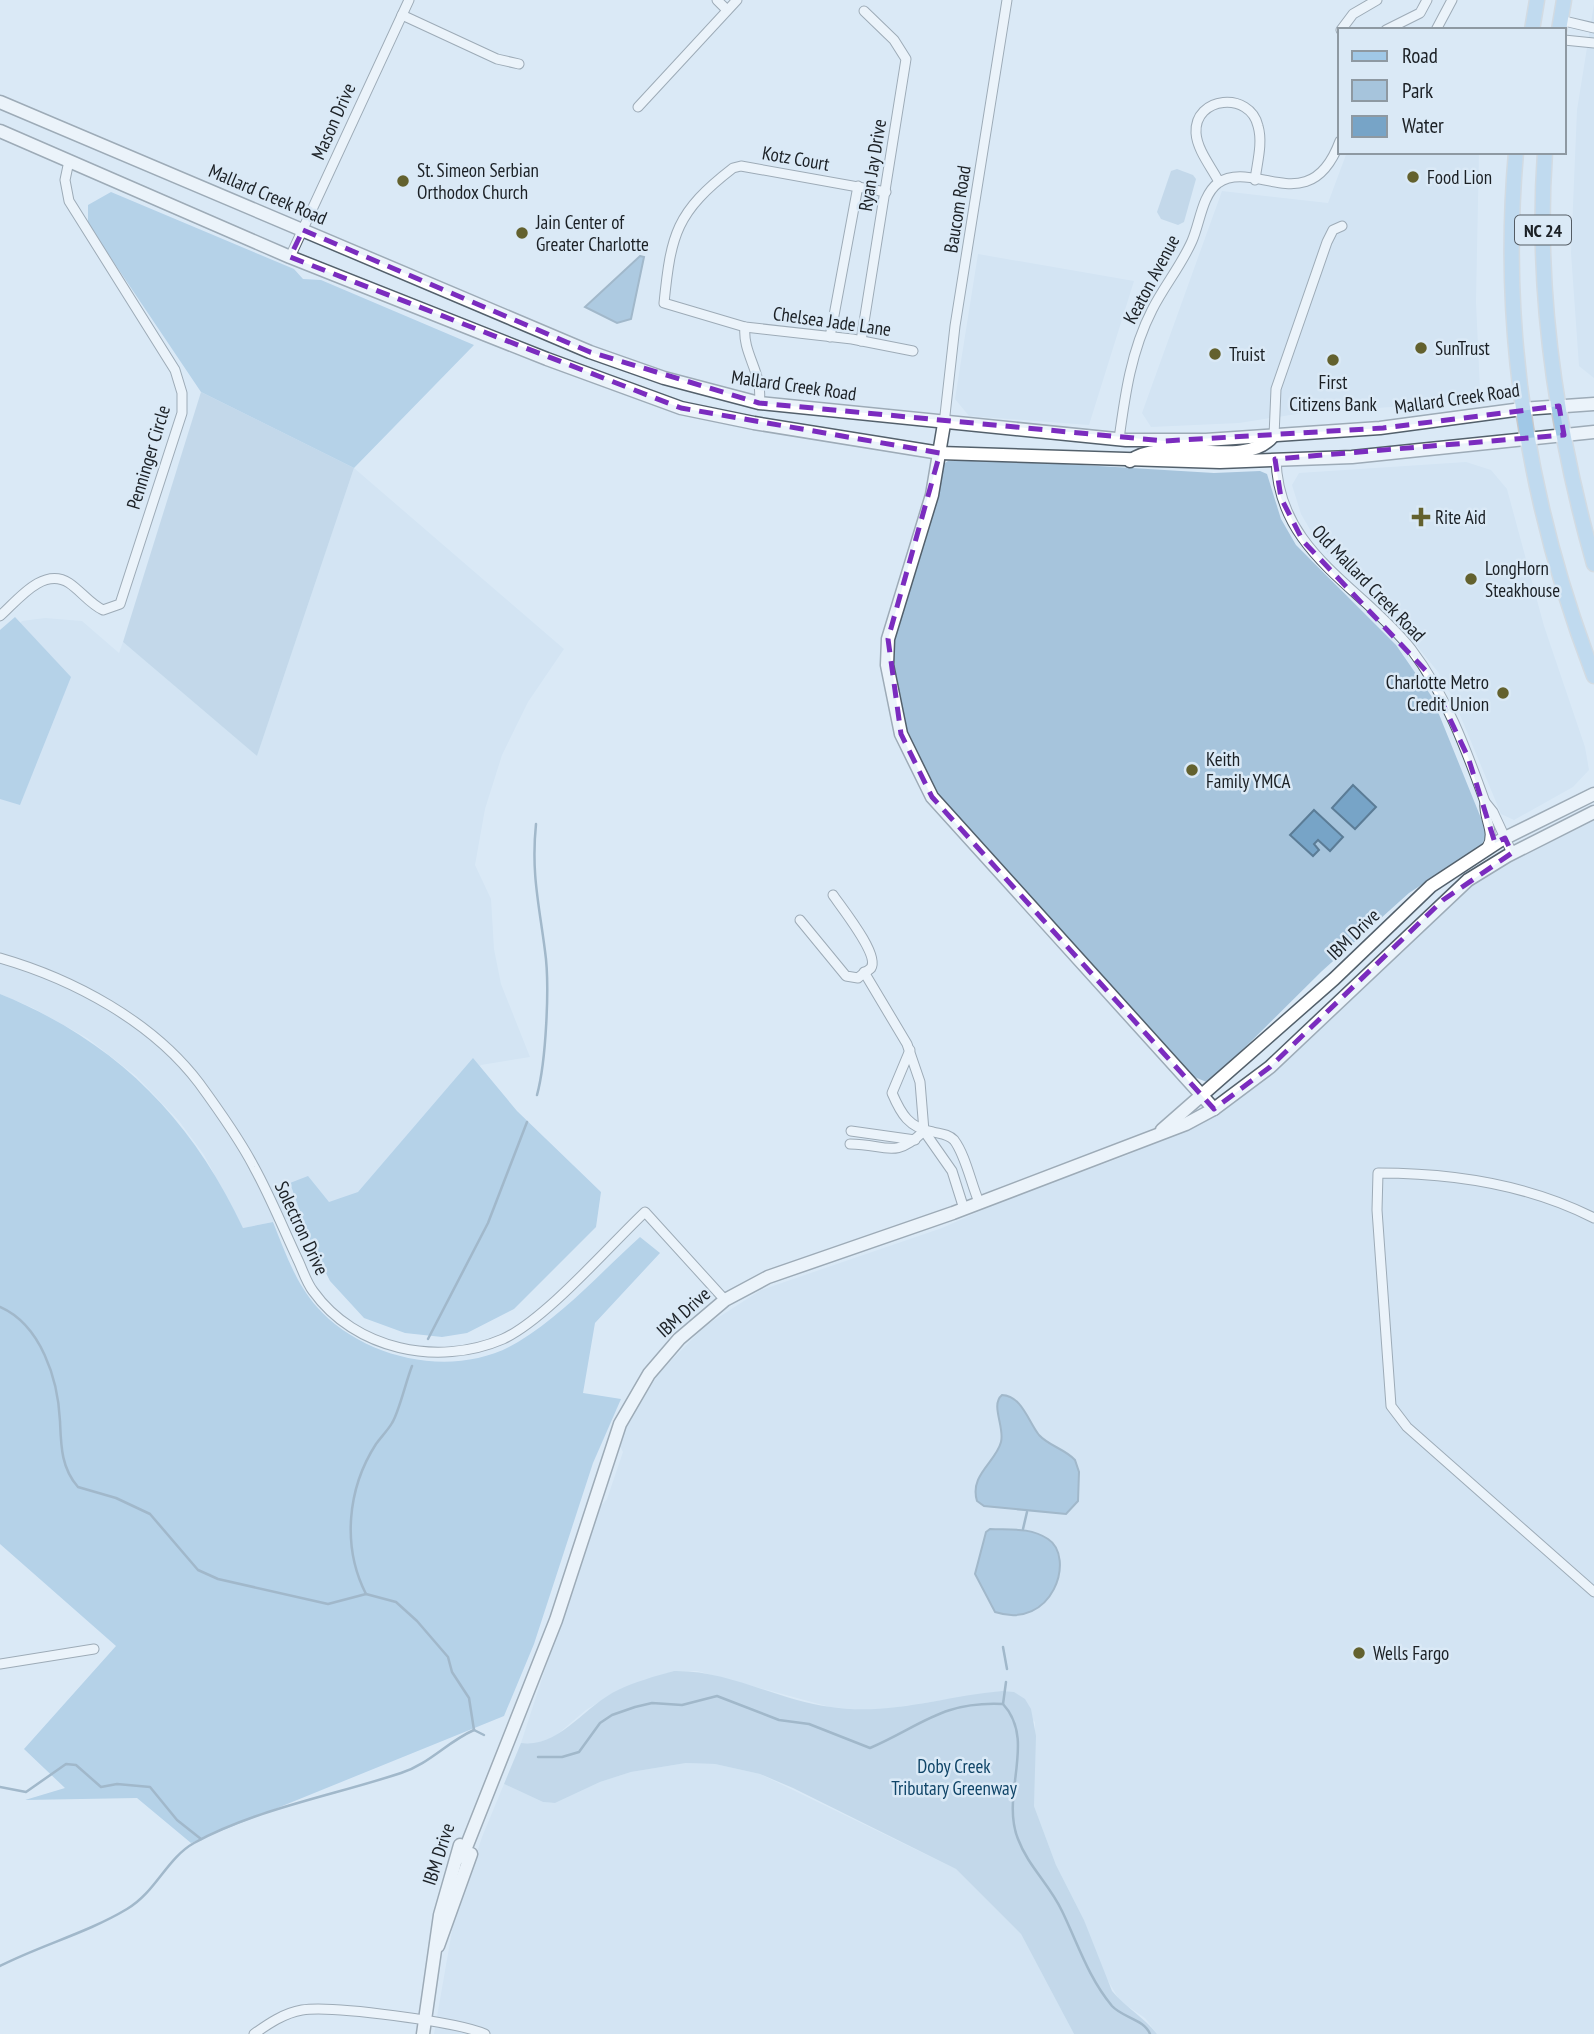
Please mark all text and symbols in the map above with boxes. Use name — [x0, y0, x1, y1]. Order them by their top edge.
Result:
legend — [1338, 28, 1566, 154]
text: Road — [1402, 42, 1438, 69]
text: Park — [1402, 77, 1433, 104]
street label: Mason Drive — [306, 79, 361, 163]
text: Water — [1402, 112, 1444, 139]
street label: Ryan Jay Drive — [853, 117, 891, 213]
street label: Kotz Court — [760, 140, 832, 176]
street label: Mallard Creek Road — [205, 158, 331, 230]
place label: St. Simeon Serbian Orthodox Church — [417, 158, 539, 204]
street label: Baucom Road — [938, 164, 976, 254]
place label: Food Lion — [1427, 165, 1492, 189]
marker: Food Lion — [1405, 169, 1421, 185]
marker: St. Simeon Serbian Orthodox Church — [395, 173, 411, 189]
place label: Jain Center of Greater Charlotte — [535, 210, 649, 256]
road number: NC 24 — [1515, 215, 1571, 244]
marker: Jain Center of Greater Charlotte — [514, 225, 530, 241]
street label: Keaton Avenue — [1118, 230, 1184, 328]
street label: Chelsea Jade Lane — [771, 301, 893, 341]
place label: SunTrust — [1435, 336, 1491, 360]
marker: SunTrust — [1413, 340, 1429, 356]
place label: Truist — [1229, 342, 1266, 366]
marker: Truist — [1207, 346, 1223, 362]
marker: First Citizens Bank — [1325, 352, 1341, 368]
street label: Mallard Creek Road — [730, 364, 858, 406]
place label: First Citizens Bank — [1289, 370, 1377, 416]
street label: Mallard Creek Road — [1393, 377, 1521, 419]
street label: Penninger Circle — [121, 402, 175, 512]
place label: Rite Aid — [1435, 505, 1486, 529]
marker: Rite Aid — [1413, 509, 1429, 525]
street label: Old Mallard Creek Road — [1307, 520, 1431, 646]
place label: LongHorn Steakhouse — [1485, 556, 1560, 602]
marker: LongHorn Steakhouse — [1463, 571, 1479, 587]
place label: Charlotte Metro Credit Union — [1386, 670, 1489, 716]
marker: Charlotte Metro Credit Union — [1495, 685, 1511, 701]
place label: Keith Family YMCA — [1206, 747, 1291, 793]
marker: Keith Family YMCA — [1184, 762, 1200, 778]
street label: IBM Drive — [1322, 903, 1384, 965]
street label: Solectron Drive — [270, 1177, 334, 1279]
street label: IBM Drive — [651, 1282, 715, 1342]
place label: Wells Fargo — [1373, 1641, 1449, 1665]
marker: Wells Fargo — [1351, 1645, 1367, 1661]
park label: Doby Creek Tributary Greenway — [891, 1754, 1018, 1800]
street label: IBM Drive — [417, 1820, 459, 1888]

